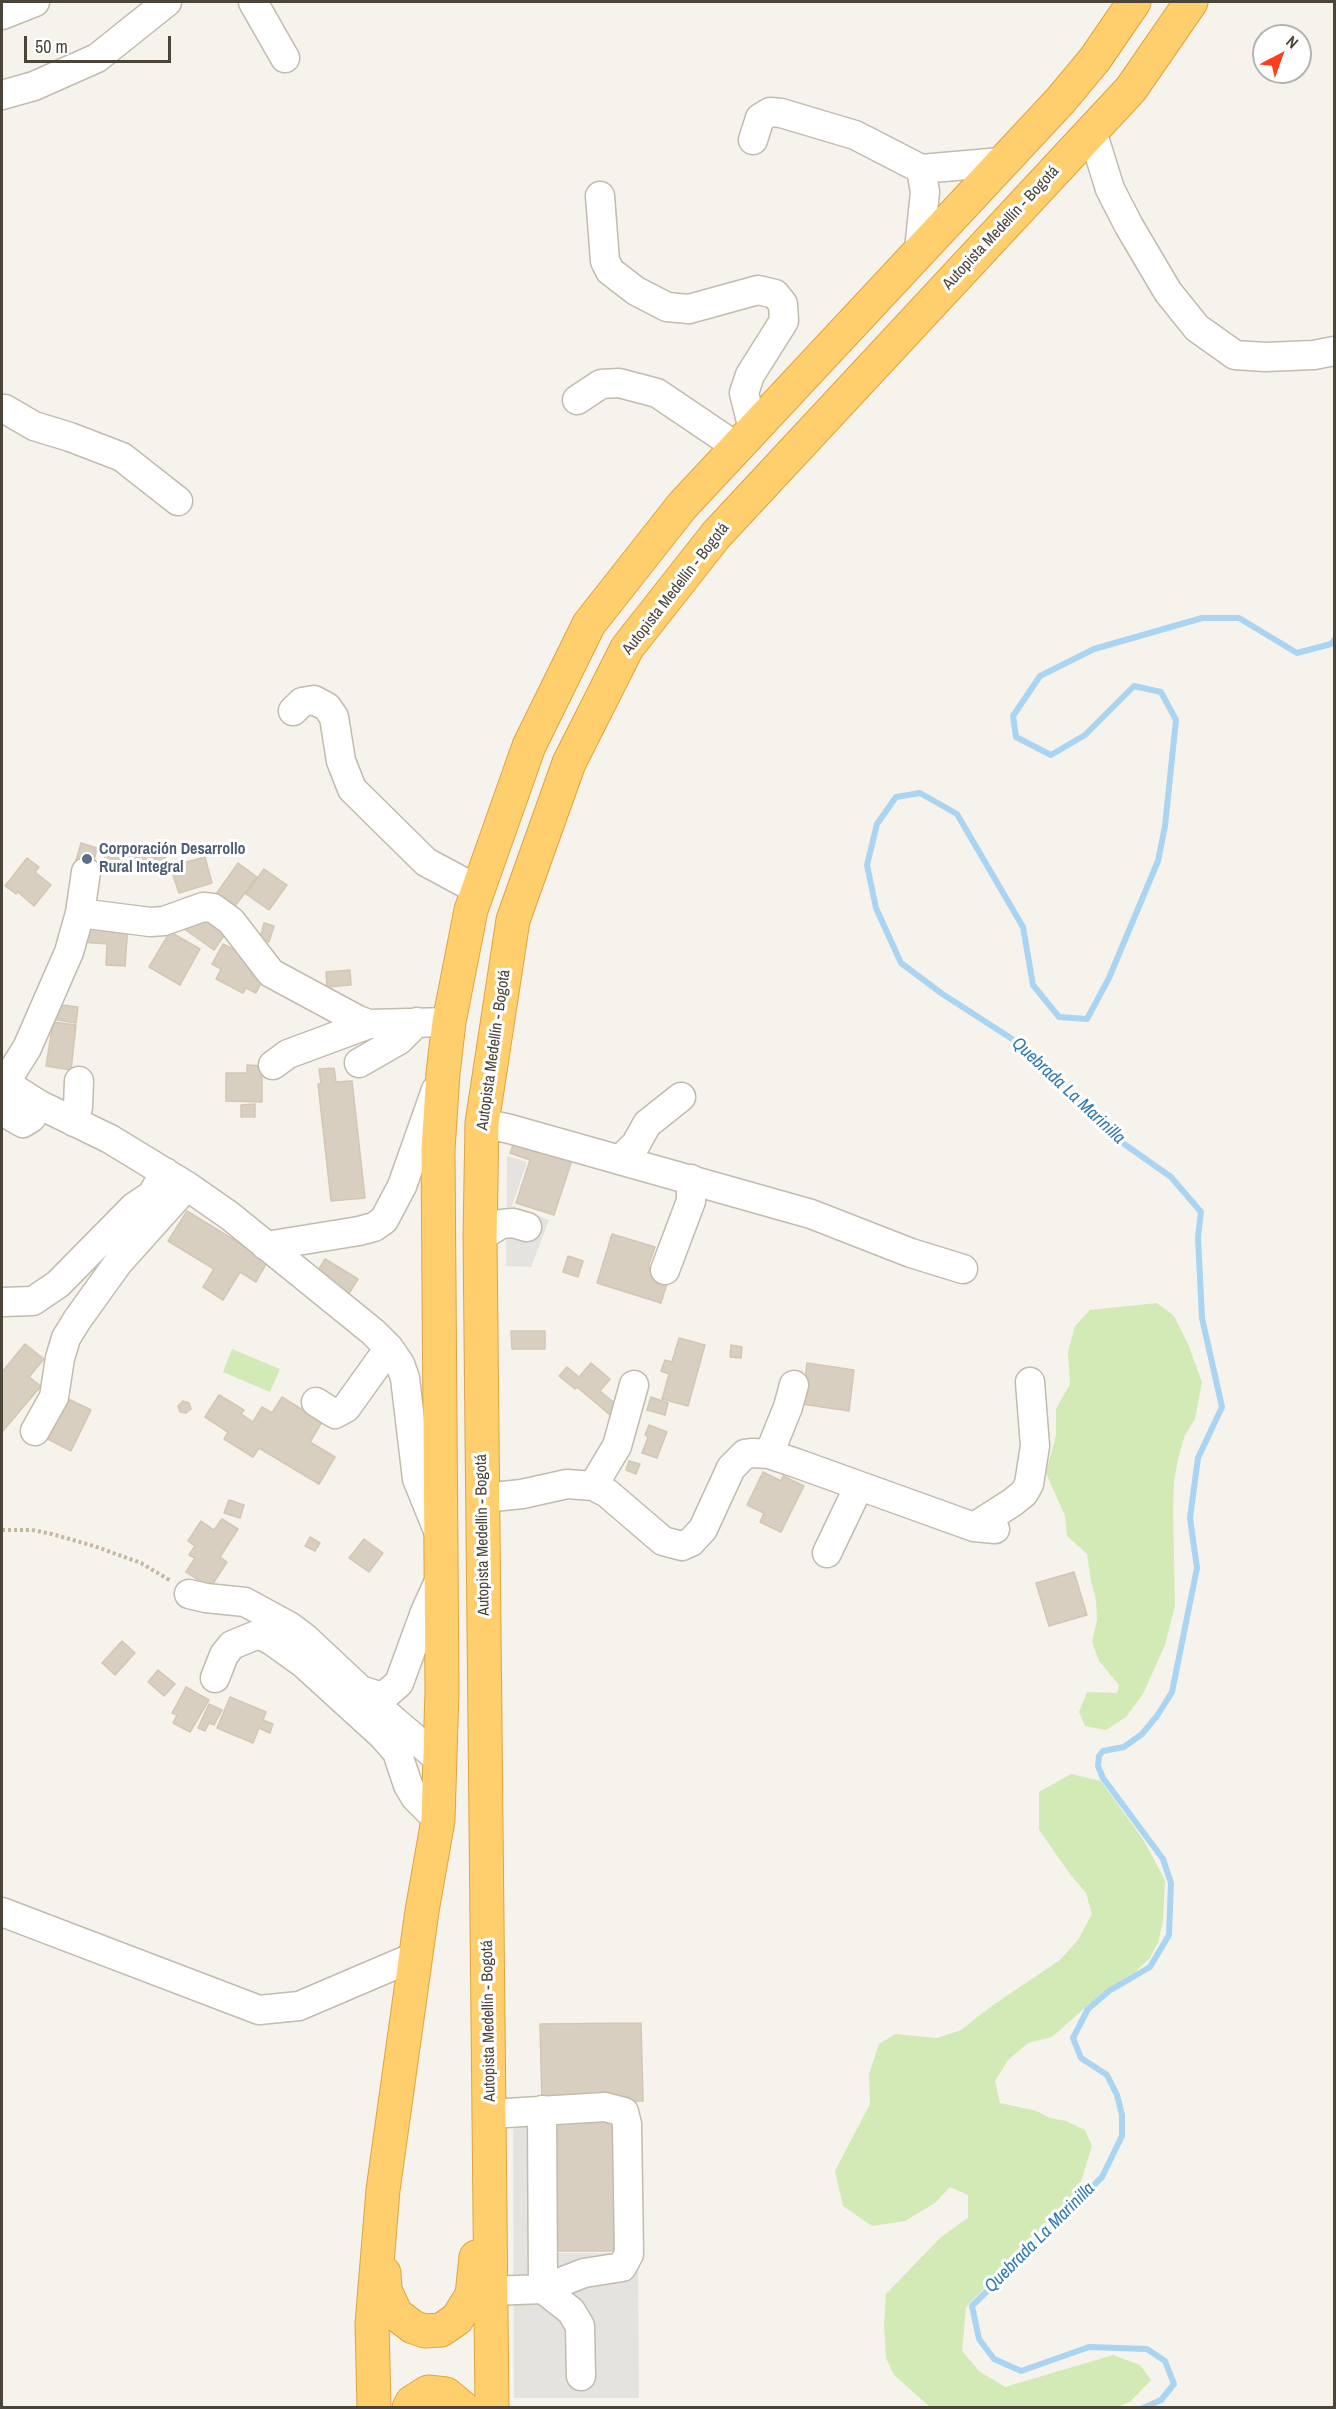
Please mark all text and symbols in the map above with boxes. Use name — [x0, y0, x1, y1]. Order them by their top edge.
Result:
scale bar — [27, 24, 174, 62]
north arrow — [1252, 24, 1312, 84]
text: N — [1282, 31, 1303, 53]
text: 50 m — [35, 34, 68, 59]
street label: Autopista Medellín - Bogotá — [939, 162, 1063, 294]
street label: Autopista Medellín - Bogotá — [619, 519, 733, 659]
place label: Corporación Desarrollo Rural Integral — [99, 840, 246, 878]
marker: Corporación Desarrollo Rural Integral — [80, 852, 94, 866]
street label: Autopista Medellín - Bogotá — [473, 968, 515, 1132]
water label: Quebrada La Marinilla — [1007, 1033, 1129, 1149]
street label: Autopista Medellín - Bogotá — [472, 1454, 494, 1616]
street label: Autopista Medellín - Bogotá — [478, 1940, 500, 2102]
water label: Quebrada La Marinilla — [980, 2178, 1100, 2298]

